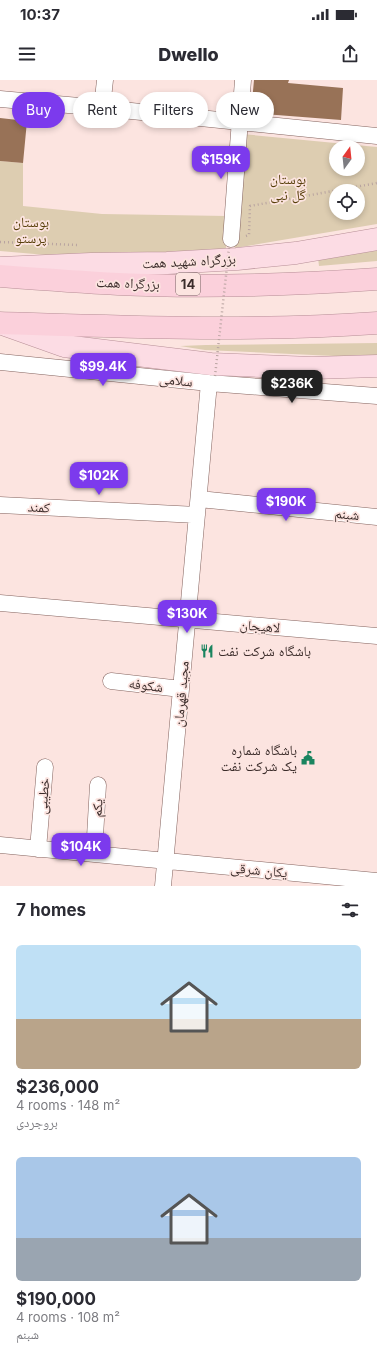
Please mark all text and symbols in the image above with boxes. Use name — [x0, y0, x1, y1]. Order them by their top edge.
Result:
text: 10:37 — [20, 5, 60, 24]
icon: menu — [16, 43, 38, 65]
icon: share — [339, 43, 361, 65]
text: Dwello — [158, 44, 219, 65]
chip: Buy — [12, 92, 65, 128]
chip: Rent — [73, 92, 131, 128]
chip: Filters — [139, 92, 208, 128]
chip: New — [216, 92, 274, 128]
north arrow — [329, 140, 365, 176]
map controls — [329, 140, 365, 220]
pin: $159K — [193, 146, 249, 180]
text: $159K — [201, 151, 241, 167]
park label: بوستان گل نبی — [270, 170, 306, 204]
button: locate — [329, 184, 365, 220]
park label: بوستان پرستو — [13, 213, 49, 247]
street label: بزرگراه شهید همت — [142, 250, 236, 272]
street label: بزرگراه همت — [96, 273, 160, 293]
road number: 14 — [176, 273, 200, 295]
pin: $99.4K — [70, 353, 136, 387]
text: $99.4K — [79, 358, 127, 374]
street label: سلامی — [158, 369, 194, 391]
pin: $236K — [264, 370, 320, 404]
text: $236K — [271, 375, 313, 391]
pin: $102K — [71, 462, 127, 496]
text: $102K — [79, 467, 119, 483]
pin: $190K — [258, 488, 314, 522]
text: $190K — [266, 493, 306, 509]
street label: کمند — [27, 497, 51, 516]
street label: شبنم — [334, 504, 360, 525]
pin: $130K — [159, 600, 215, 634]
text: $130K — [167, 605, 207, 621]
street label: لاهیجان — [239, 615, 281, 637]
place label: باشگاه شرکت نفت — [218, 642, 311, 660]
restaurant icon: باشگاه شرکت نفت — [199, 643, 215, 659]
street label: مجید قهرمان — [169, 660, 193, 728]
street label: شکوفه — [128, 674, 164, 696]
place label: باشگاه شماره یک شرکت نفت — [221, 741, 297, 775]
public building icon: باشگاه شماره یک شرکت نفت — [300, 750, 316, 766]
street label: خطیبی — [32, 777, 54, 815]
street label: یکم — [88, 798, 107, 818]
pin: $104K — [53, 833, 109, 867]
text: $104K — [60, 838, 102, 854]
street label: یکان شرقی — [230, 859, 289, 881]
icon: filters — [339, 899, 361, 921]
text: 7 homes — [16, 900, 86, 920]
icon: home — [153, 971, 225, 1043]
text: $236,000 — [16, 1077, 99, 1097]
text: 4 rooms · 148 m² — [16, 1097, 120, 1113]
text: بروجردی — [16, 1114, 58, 1130]
icon: home — [153, 1183, 225, 1255]
text: $190,000 — [16, 1289, 96, 1309]
text: 4 rooms · 108 m² — [16, 1309, 120, 1325]
text: شبنم — [16, 1326, 39, 1342]

